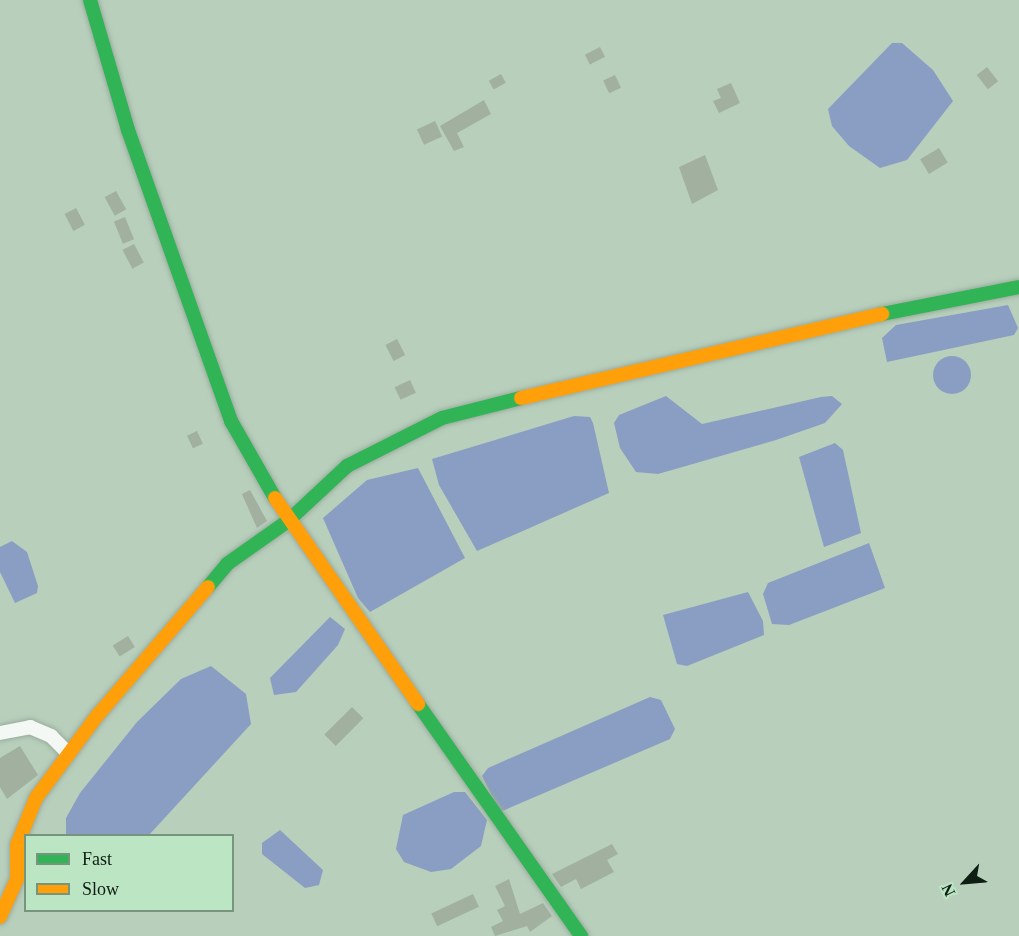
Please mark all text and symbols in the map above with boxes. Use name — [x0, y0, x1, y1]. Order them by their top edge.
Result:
legend — [24, 834, 234, 912]
text: Fast — [82, 849, 112, 869]
north arrow — [935, 852, 995, 912]
text: Slow — [82, 879, 119, 899]
text: N — [938, 881, 959, 899]

